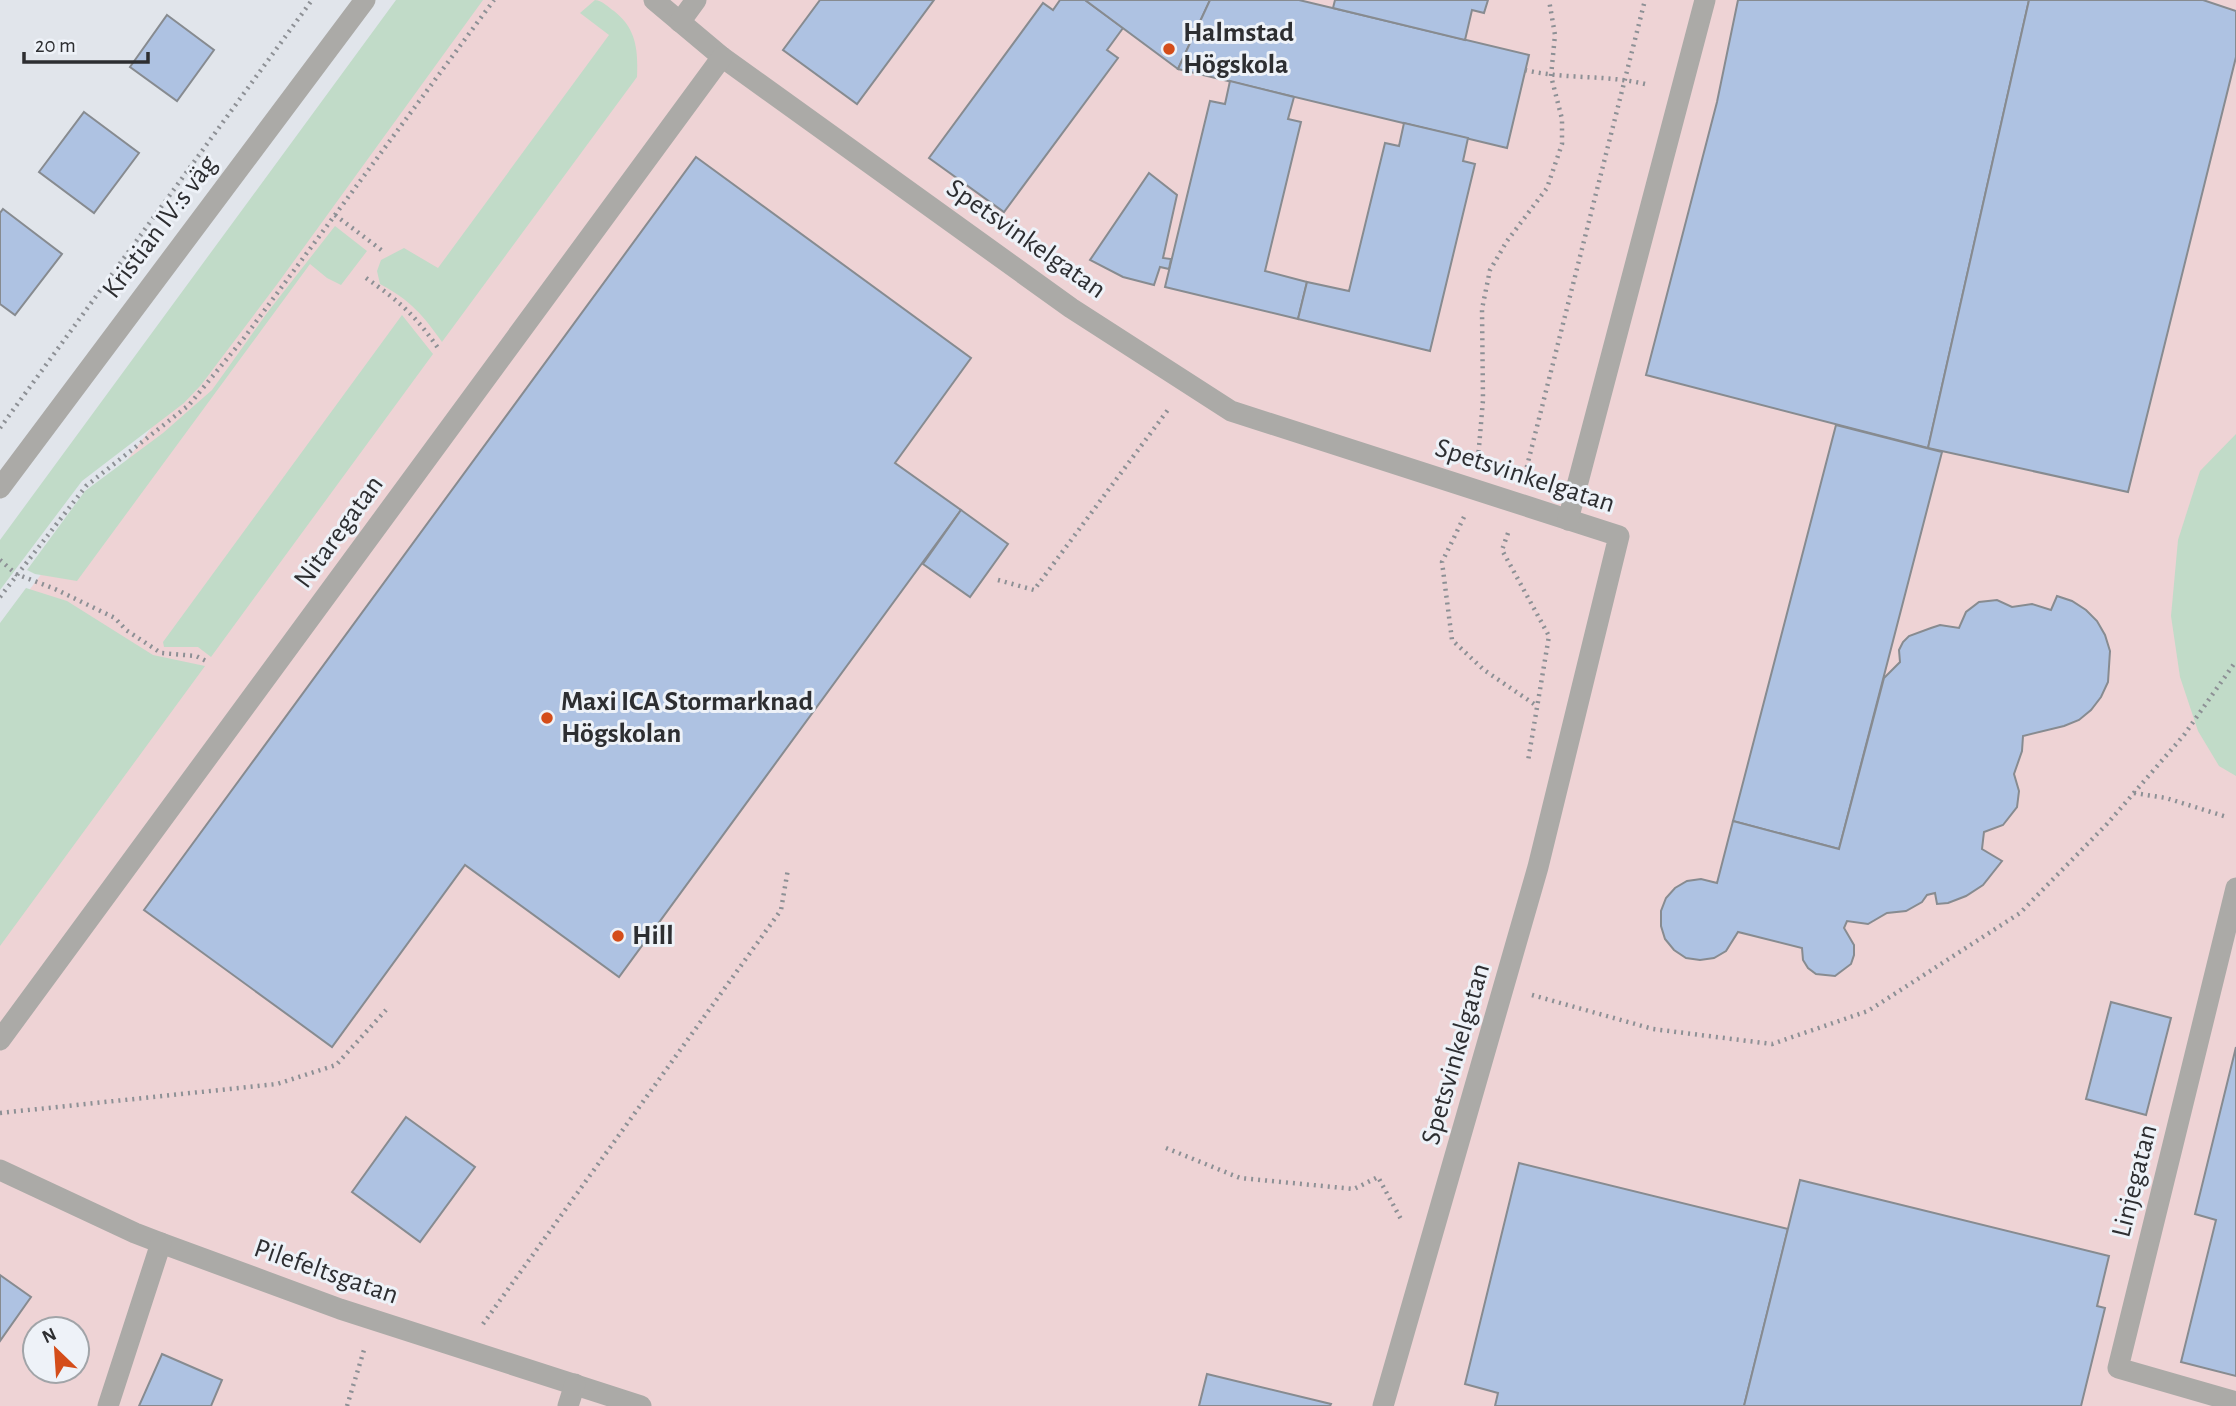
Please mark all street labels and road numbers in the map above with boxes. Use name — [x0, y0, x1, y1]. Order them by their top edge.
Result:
street label: Kristian IV:s väg — [97, 150, 223, 304]
street label: Spetsvinkelgatan — [941, 174, 1111, 304]
street label: Spetsvinkelgatan — [1432, 434, 1618, 518]
street label: Nitaregatan — [289, 471, 389, 593]
street label: Spetsvinkelgatan — [1417, 960, 1495, 1148]
street label: Linjegatan — [2107, 1122, 2163, 1240]
street label: Pilefeltsgatan — [250, 1234, 402, 1310]

